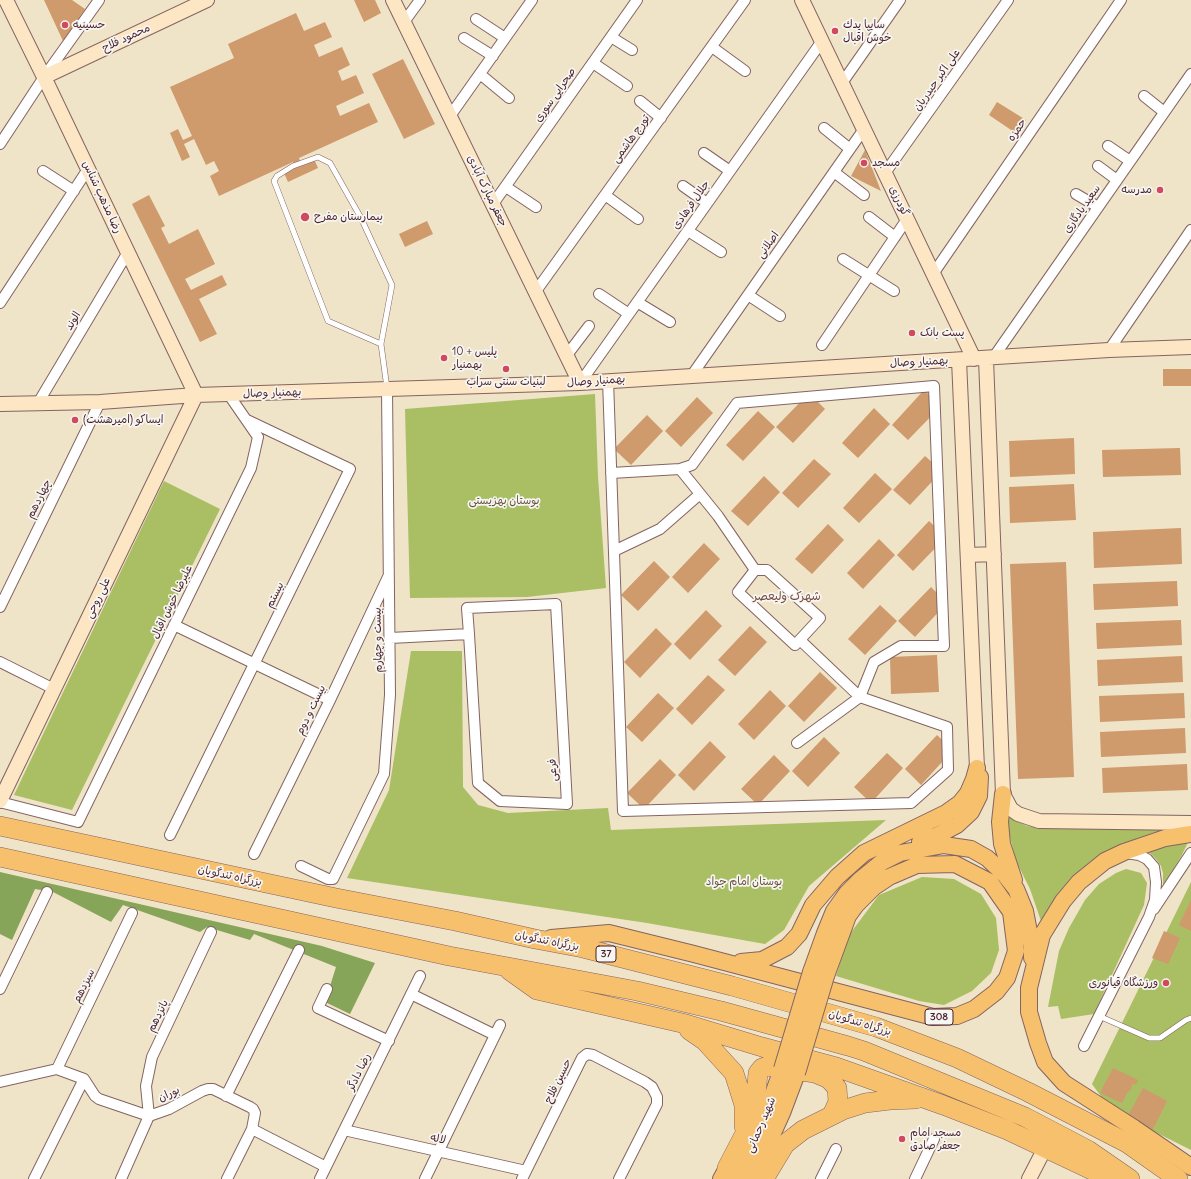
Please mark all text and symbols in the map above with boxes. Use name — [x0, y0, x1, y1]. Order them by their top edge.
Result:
place label: حسینیه — [73, 18, 105, 32]
place label: سايپا يدك خوش اقبال — [843, 18, 891, 44]
marker: حسینیه — [60, 20, 70, 30]
street label: محمود فلاح — [100, 21, 152, 55]
marker: سايپا يدك خوش اقبال — [830, 26, 840, 36]
street label: علی اکبر حیدریان — [911, 46, 963, 114]
street label: صحرایی سوری — [531, 65, 579, 125]
street label: تورج هاشمی — [609, 113, 653, 165]
street label: حمزه — [1005, 116, 1029, 144]
street label: جعفر مبارک آبادی — [464, 153, 510, 229]
place label: مسجد — [872, 156, 900, 170]
marker: مسجد — [859, 158, 869, 168]
street label: رضا مذهب شناس — [79, 159, 125, 235]
street label: جلال فرهادی — [669, 178, 713, 232]
street label: سعید یادگاری — [1061, 182, 1103, 236]
place label: مدرسه — [1122, 183, 1152, 197]
street label: گودرزی — [886, 184, 912, 218]
marker: مدرسه — [1155, 185, 1165, 195]
place label: بیمارستان مفرح — [314, 210, 383, 224]
marker: بیمارستان مفرح — [299, 211, 311, 223]
street label: اصلانی — [754, 229, 782, 261]
street label: الوند — [62, 309, 84, 333]
place label: پست بانک — [920, 326, 964, 340]
marker: پست بانک — [907, 328, 917, 338]
place label: پلیس + 10 بهمنیار — [452, 345, 497, 371]
marker: پلیس + 10 بهمنیار — [439, 353, 449, 363]
street label: بهمنیار وصال — [889, 354, 949, 370]
marker: لبنیات سنتی سراب — [501, 364, 511, 374]
street label: بهمنیار وصال — [566, 372, 626, 390]
place label: لبنیات سنتی سراب — [466, 375, 546, 389]
street label: بهمنیار وصال — [243, 385, 301, 401]
place label: ایساکو (امیرهشت) — [83, 413, 164, 427]
marker: ایساکو (امیرهشت) — [70, 415, 80, 425]
street label: چهاردهم — [24, 477, 54, 521]
park label: بوستان بهزیستی — [469, 494, 539, 508]
street label: علیرضا خوش اقبال — [148, 563, 196, 641]
street label: علی روحی — [82, 575, 114, 621]
street label: بیستم — [263, 580, 287, 610]
district label: شهرک ولیعصر — [753, 590, 821, 604]
street label: بیست و چهارم — [371, 607, 385, 673]
street label: بیست و دوم — [293, 683, 329, 737]
street label: فرعی — [546, 758, 560, 782]
street label: بزرگراه تندگویان — [197, 863, 263, 889]
park label: بوستان امام جواد — [706, 875, 782, 889]
street label: بزرگراه تندگویان — [514, 928, 580, 954]
road number: 37 — [596, 946, 616, 962]
street label: سیزدهم — [70, 967, 98, 1005]
place label: ورزشگاه قیانوری — [1089, 976, 1158, 990]
marker: ورزشگاه قیانوری — [1161, 978, 1171, 988]
street label: پانزدهم — [145, 998, 171, 1034]
street label: بزرگراه تندگویان — [827, 1007, 893, 1039]
road number: 308 — [925, 1009, 953, 1025]
street label: رضا دادگر — [344, 1051, 374, 1093]
street label: حسین فلاح — [542, 1057, 574, 1105]
street label: بوران — [156, 1083, 182, 1105]
street label: شهید رحمانی — [743, 1095, 779, 1155]
place label: مسجد امام جعفر صادق — [910, 1126, 961, 1152]
street label: لاله — [429, 1131, 447, 1147]
marker: مسجد امام جعفر صادق — [897, 1134, 907, 1144]

